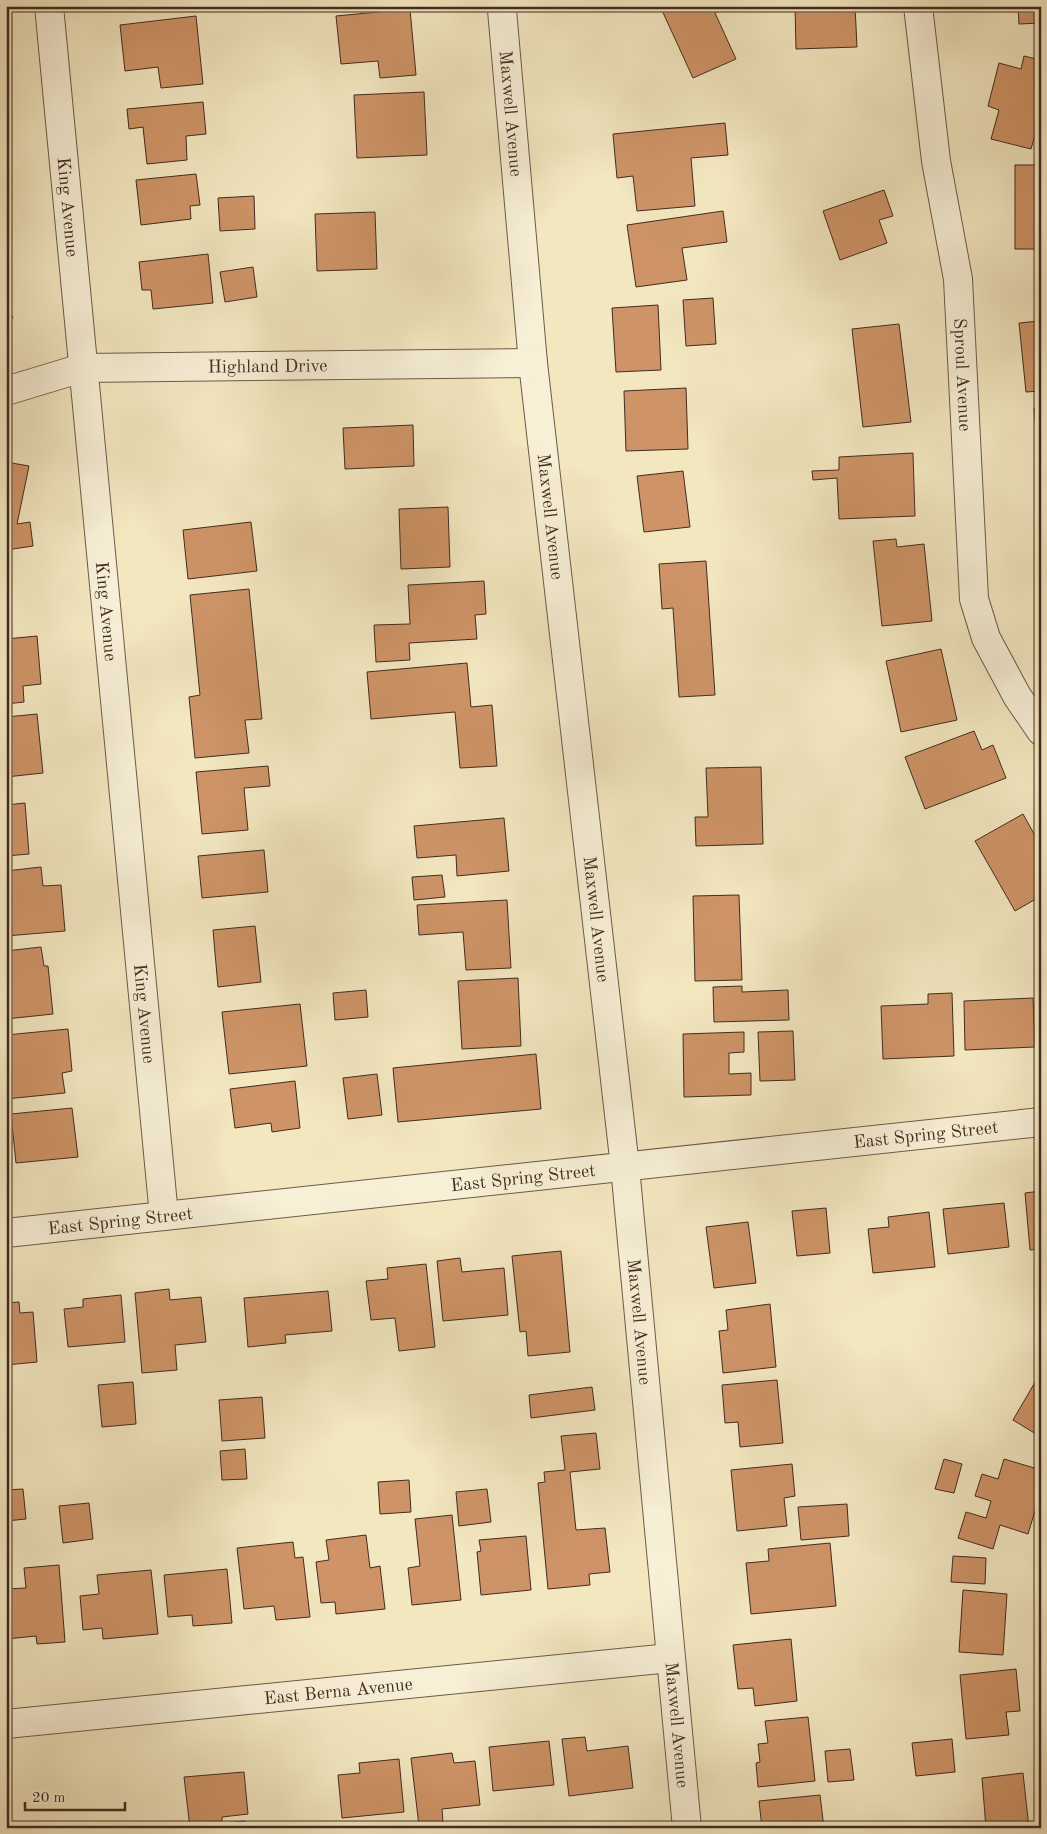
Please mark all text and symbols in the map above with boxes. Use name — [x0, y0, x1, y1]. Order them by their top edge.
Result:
street label: Maxwell Avenue — [496, 50, 525, 178]
street label: King Avenue — [53, 156, 81, 258]
street label: Sproul Avenue — [950, 318, 974, 432]
street label: Highland Drive — [208, 357, 328, 377]
street label: Maxwell Avenue — [533, 453, 566, 581]
street label: King Avenue — [92, 561, 119, 662]
street label: Maxwell Avenue — [579, 855, 612, 983]
street label: King Avenue — [130, 963, 157, 1064]
street label: East Spring Street — [853, 1119, 999, 1152]
street label: East Spring Street — [450, 1162, 596, 1195]
street label: East Spring Street — [47, 1205, 194, 1238]
street label: Maxwell Avenue — [624, 1258, 653, 1386]
street label: Maxwell Avenue — [661, 1661, 691, 1789]
street label: East Berna Avenue — [263, 1676, 414, 1708]
scale bar — [25, 1779, 125, 1811]
text: 20 m — [32, 1791, 66, 1806]

